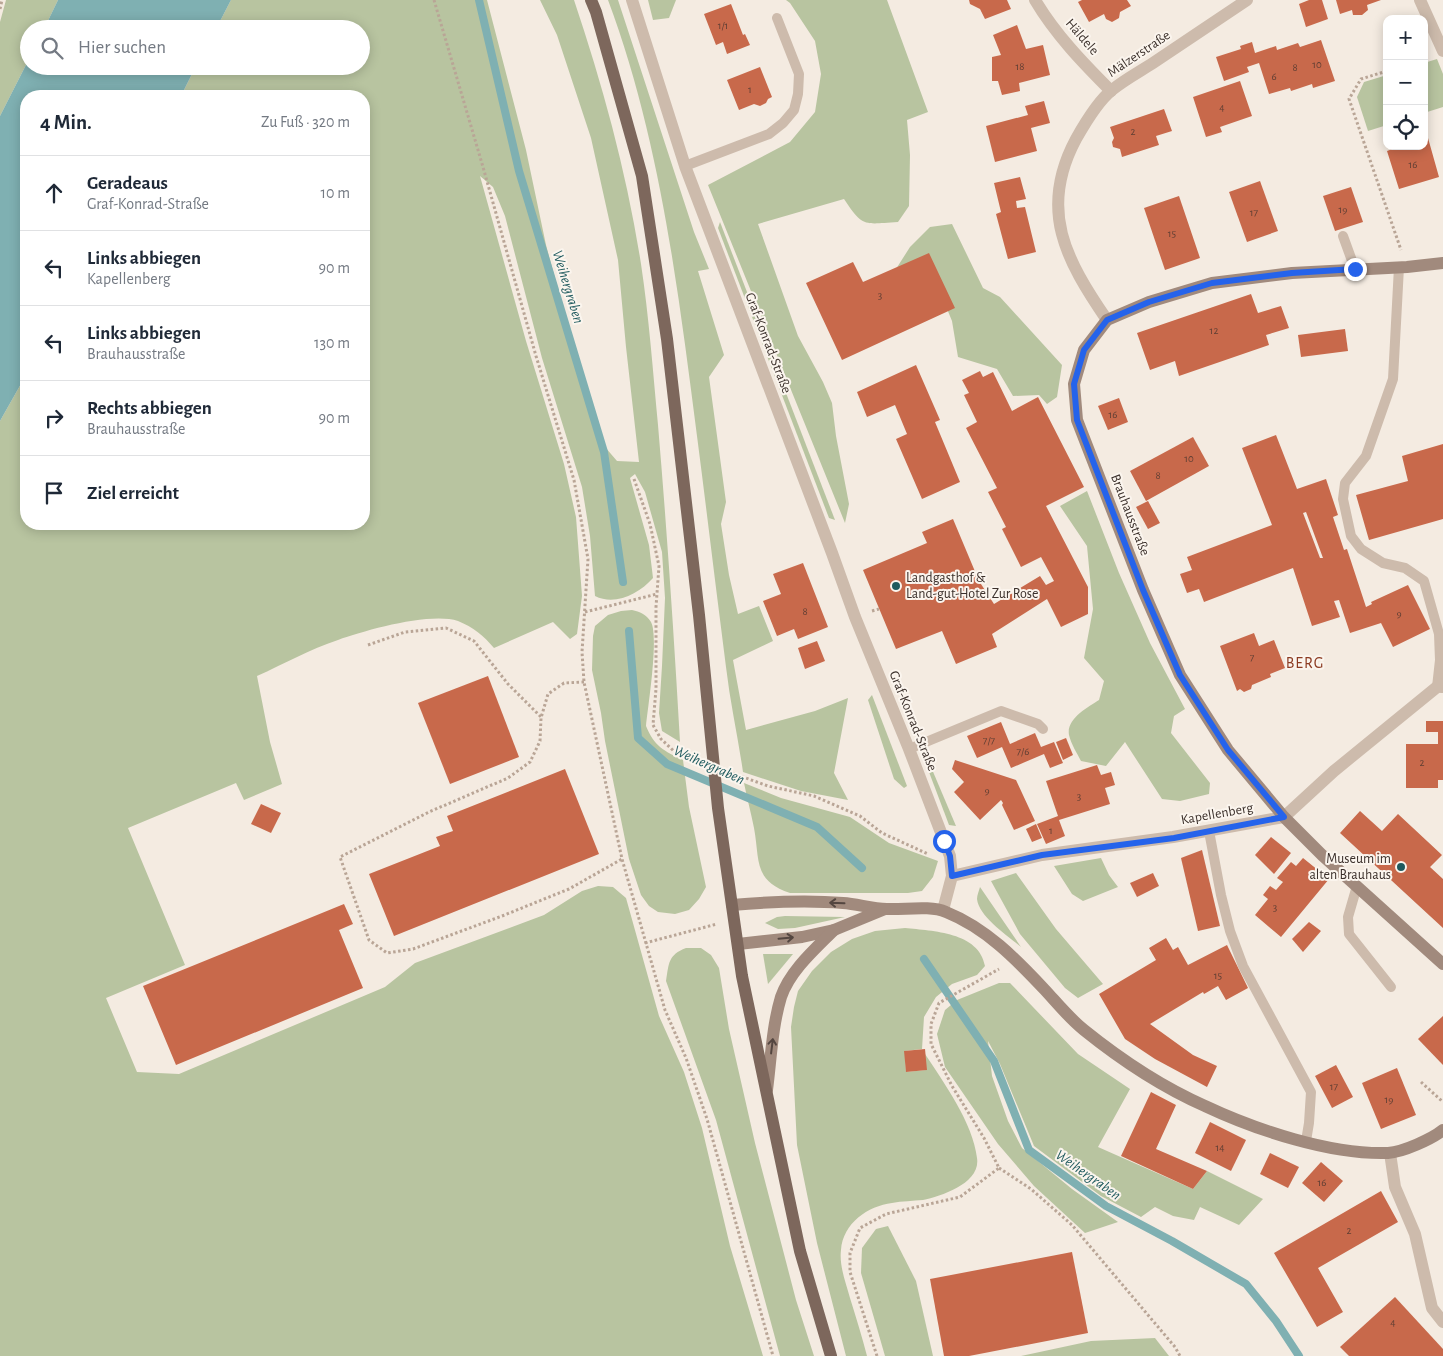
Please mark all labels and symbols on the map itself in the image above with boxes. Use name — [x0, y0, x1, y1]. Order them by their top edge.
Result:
street label: Häldele — [1063, 16, 1101, 58]
house number: 1/1 — [718, 20, 728, 31]
street label: Mälzerstraße — [1105, 28, 1173, 80]
house number: 10 — [1312, 59, 1322, 70]
house number: 18 — [1016, 61, 1025, 72]
house number: 8 — [1292, 62, 1298, 73]
house number: 6 — [1271, 71, 1277, 82]
house number: 1 — [748, 84, 752, 95]
house number: 4 — [1219, 102, 1225, 113]
house number: 2 — [1130, 126, 1136, 137]
house number: 16 — [1409, 159, 1417, 170]
house number: 19 — [1339, 204, 1347, 215]
house number: 17 — [1250, 207, 1259, 218]
house number: 15 — [1168, 228, 1177, 239]
water label: Weihergraben — [550, 249, 586, 325]
route end — [1344, 258, 1367, 281]
house number: 3 — [878, 290, 883, 301]
street label: Graf-Konrad-Straße — [742, 291, 794, 395]
house number: 12 — [1210, 325, 1218, 336]
house number: 16 — [1109, 409, 1117, 420]
house number: 10 — [1184, 453, 1194, 464]
house number: 8 — [1155, 470, 1161, 481]
street label: Brauhausstraße — [1108, 472, 1152, 558]
place label: Landgasthof & Land-gut-Hotel Zur Rose — [906, 571, 1038, 601]
marker: Landgasthof & Land-gut-Hotel Zur Rose — [890, 580, 902, 592]
house number: 8 — [802, 606, 808, 617]
house number: 9 — [1396, 608, 1402, 619]
house number: 7 — [1250, 652, 1255, 663]
district label: BERG — [1286, 655, 1324, 671]
street label: Graf-Konrad-Straße — [887, 669, 939, 773]
house number: 7/7 — [983, 735, 996, 746]
water label: Weihergraben — [671, 743, 747, 787]
house number: 7/6 — [1017, 746, 1029, 757]
house number: 2 — [1419, 757, 1425, 768]
house number: 9 — [984, 785, 990, 796]
house number: 3 — [1077, 791, 1082, 802]
street label: Kapellenberg — [1180, 801, 1254, 827]
house number: 1 — [1049, 825, 1053, 836]
route start — [933, 830, 956, 853]
place label: Museum im alten Brauhaus — [1309, 852, 1391, 882]
marker: Museum im alten Brauhaus — [1395, 861, 1407, 873]
one-way arrow — [829, 899, 845, 908]
house number: 3 — [1273, 902, 1278, 913]
one-way arrow — [778, 934, 794, 943]
house number: 15 — [1214, 970, 1223, 981]
one-way arrow — [767, 1039, 777, 1055]
house number: 17 — [1330, 1081, 1339, 1092]
house number: 19 — [1385, 1094, 1393, 1105]
house number: 14 — [1215, 1142, 1225, 1153]
water label: Weihergraben — [1053, 1147, 1123, 1203]
house number: 16 — [1318, 1177, 1326, 1188]
house number: 2 — [1346, 1225, 1352, 1236]
house number: 4 — [1390, 1317, 1396, 1328]

